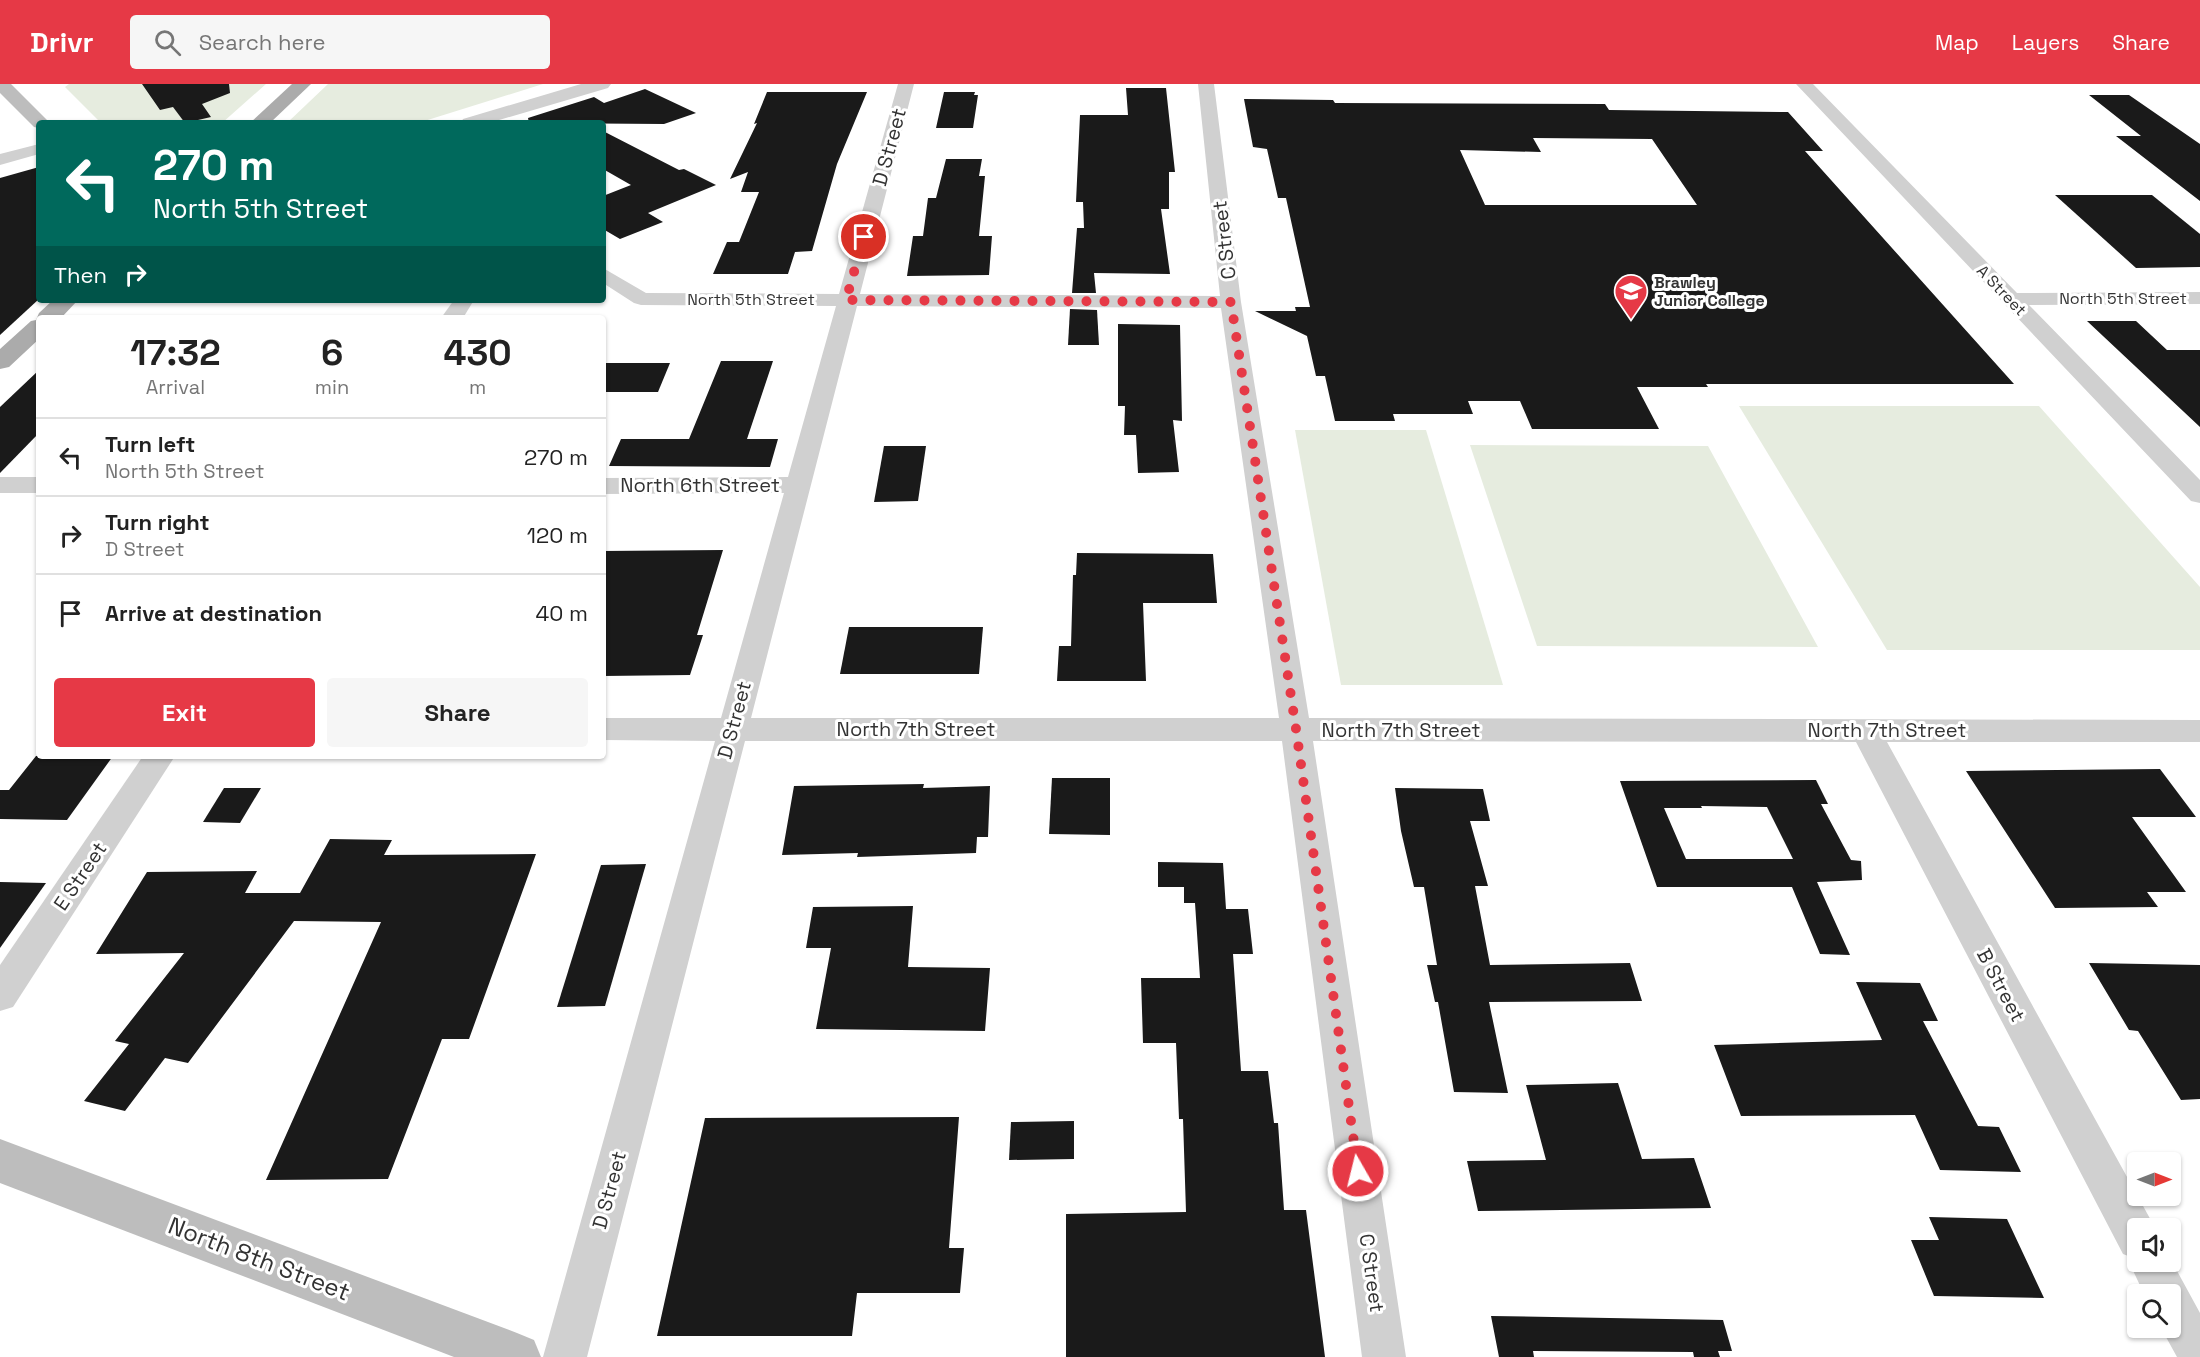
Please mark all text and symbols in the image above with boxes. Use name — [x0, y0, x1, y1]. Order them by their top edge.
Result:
search box — [130, 15, 550, 69]
text: Drivr — [30, 24, 94, 60]
icon: search — [151, 26, 184, 59]
text: Search here — [199, 28, 325, 56]
text: Map — [1935, 29, 1979, 56]
text: Layers — [2012, 29, 2079, 56]
text: Share — [2112, 29, 2170, 56]
street label: D Street — [866, 105, 912, 189]
text: 270 m — [153, 139, 274, 192]
icon: left — [54, 144, 132, 222]
text: North 5th Street — [153, 191, 368, 226]
street label: C Street — [1206, 199, 1242, 281]
pin — [838, 211, 889, 262]
icon: arrive — [847, 220, 880, 253]
icon: right — [119, 258, 152, 291]
street label: A Street — [1972, 260, 2031, 320]
text: Then — [54, 261, 107, 289]
place label: Brawley Junior College — [1654, 272, 1765, 311]
school or university icon: Brawley Junior College — [1613, 273, 1649, 320]
street label: North 5th Street — [2059, 288, 2187, 309]
street label: North 5th Street — [687, 289, 815, 310]
text: 17:32 — [130, 330, 221, 376]
text: 6 — [321, 330, 343, 376]
text: 430 — [444, 330, 512, 376]
text: Arrival — [146, 374, 205, 400]
text: min — [315, 374, 349, 400]
text: m — [469, 374, 486, 400]
text: Turn left — [105, 430, 195, 458]
icon: left — [54, 441, 87, 474]
text: 270 m — [524, 443, 588, 471]
text: North 5th Street — [105, 458, 264, 484]
street label: North 6th Street — [620, 472, 780, 498]
text: Turn right — [105, 508, 210, 536]
icon: right — [54, 519, 87, 552]
text: 120 m — [527, 521, 588, 549]
text: D Street — [105, 536, 185, 562]
icon: arrive — [54, 597, 87, 630]
text: Arrive at destination — [105, 599, 322, 627]
text: 40 m — [536, 599, 588, 627]
button: Exit — [54, 678, 315, 747]
button: Share — [327, 678, 588, 747]
street label: D Street — [711, 678, 757, 762]
street label: North 7th Street — [837, 716, 995, 742]
street label: North 7th Street — [1322, 717, 1480, 743]
street label: North 7th Street — [1808, 717, 1966, 743]
street label: E Street — [48, 837, 112, 915]
street label: B Street — [1971, 944, 2031, 1026]
position arrow — [1326, 1139, 1390, 1203]
street label: D Street — [586, 1148, 632, 1232]
north arrow — [2127, 1152, 2181, 1206]
map controls — [2127, 1152, 2181, 1338]
street label: North 8th Street — [164, 1210, 354, 1307]
button: sound — [2127, 1218, 2181, 1272]
street label: C Street — [1354, 1232, 1390, 1314]
button: search — [2127, 1284, 2181, 1338]

